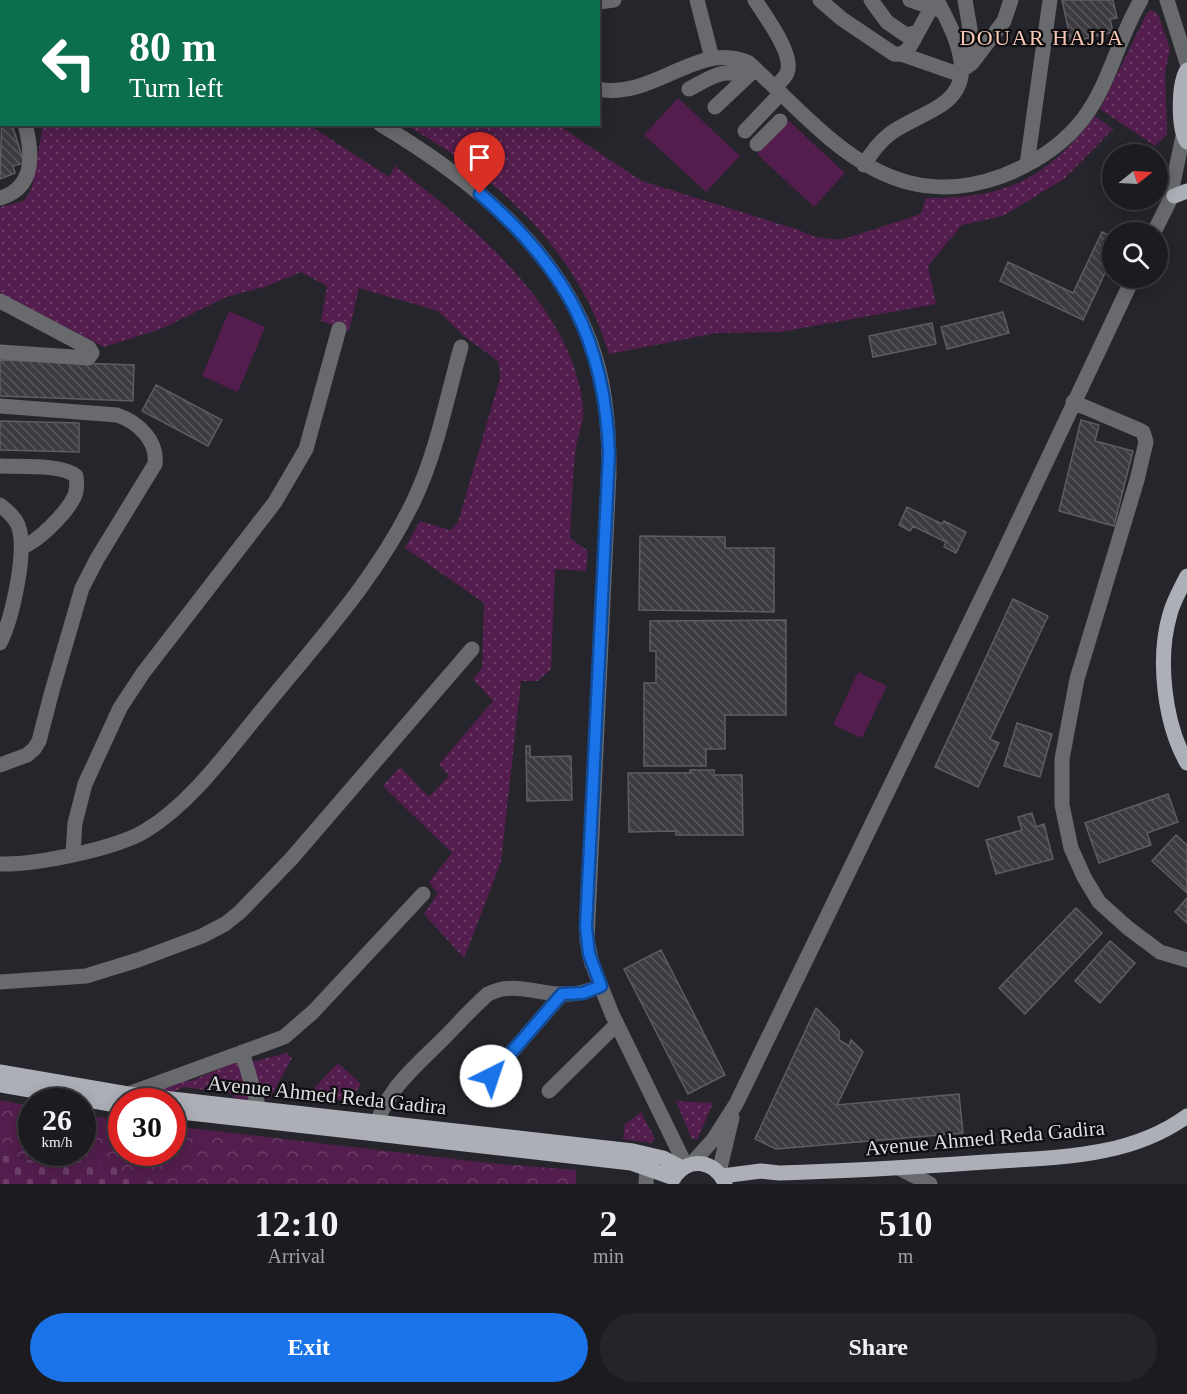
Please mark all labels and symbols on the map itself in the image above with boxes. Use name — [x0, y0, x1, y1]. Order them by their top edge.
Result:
district label: DOUAR HAJJA — [959, 25, 1125, 50]
pin — [454, 132, 505, 194]
north arrow — [1102, 144, 1168, 210]
position arrow — [459, 1044, 523, 1108]
street label: Avenue Ahmed Reda Gadira — [206, 1070, 448, 1120]
speed limit sign: 30 — [108, 1088, 186, 1166]
street label: Avenue Ahmed Reda Gadira — [864, 1116, 1106, 1160]

